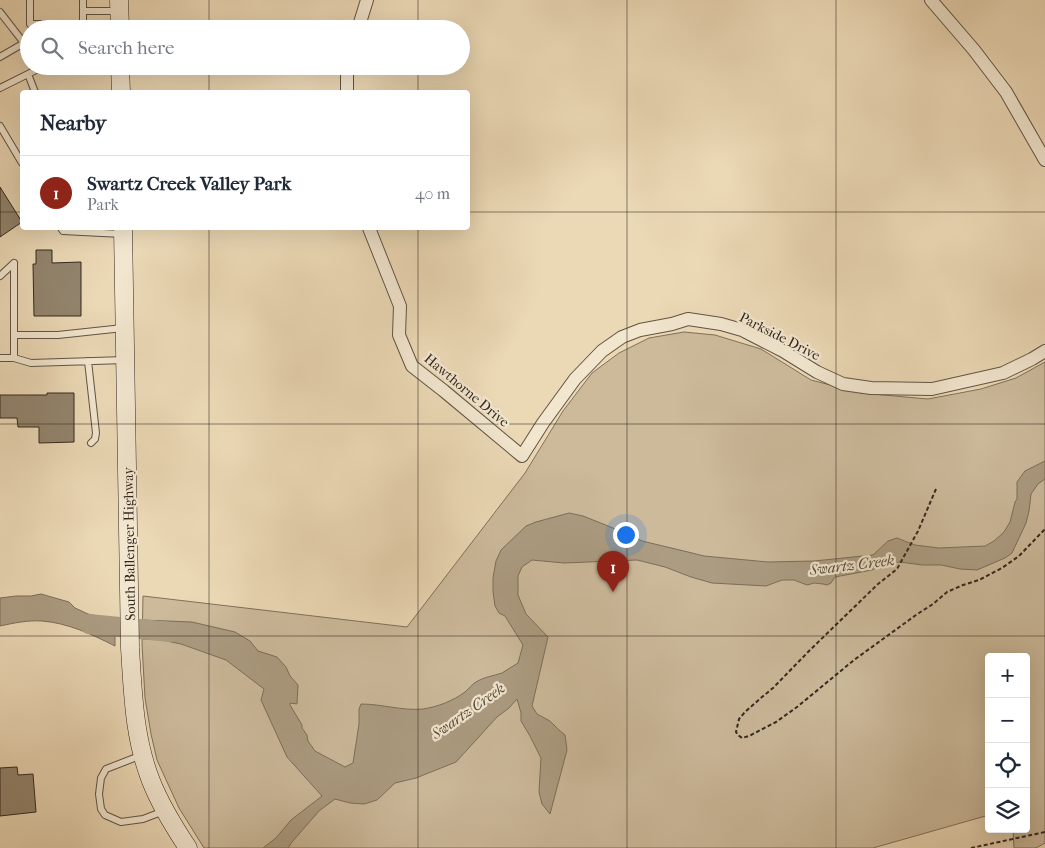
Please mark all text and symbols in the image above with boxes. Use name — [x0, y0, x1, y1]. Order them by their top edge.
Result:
search box — [20, 20, 470, 75]
icon: search — [38, 34, 66, 62]
text: Search here — [78, 37, 174, 59]
text: Nearby — [40, 111, 106, 135]
text: Swartz Creek Valley Park — [87, 173, 291, 195]
text: 1 — [53, 184, 59, 203]
text: 40 m — [415, 184, 450, 203]
text: Park — [87, 195, 119, 214]
street label: Parkside Drive — [736, 309, 823, 364]
street label: Hawthorne Drive — [421, 350, 513, 431]
street label: South Ballenger Highway — [120, 466, 139, 621]
your location — [613, 522, 639, 548]
pin: 1 — [597, 551, 629, 592]
water label: Swartz Creek — [807, 551, 896, 579]
map controls — [985, 653, 1030, 833]
button: + — [985, 653, 1030, 698]
water label: Swartz Creek — [427, 679, 508, 743]
button: − — [985, 698, 1030, 743]
button: locate — [985, 743, 1030, 788]
button: layers — [985, 788, 1030, 833]

